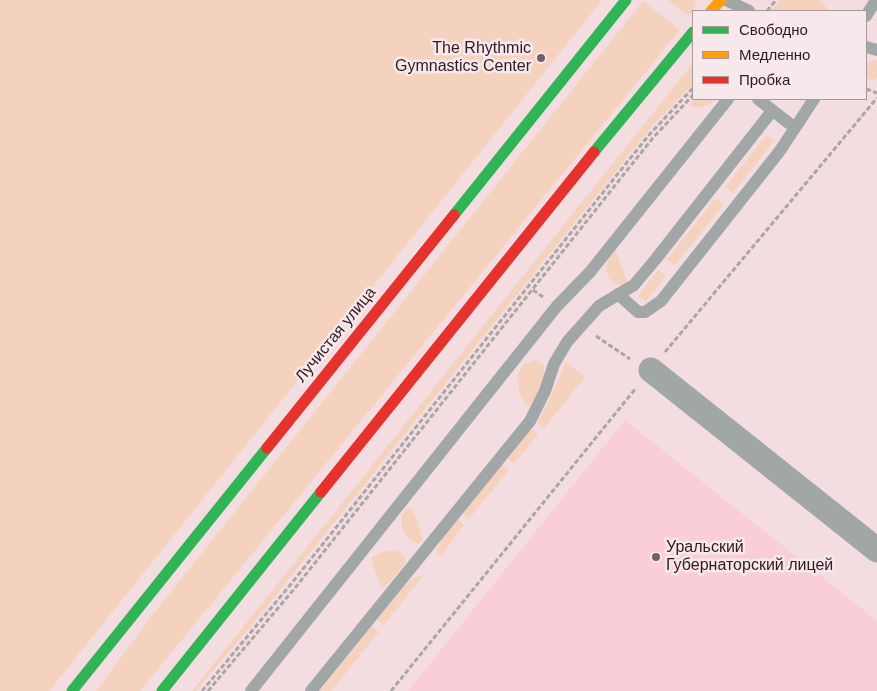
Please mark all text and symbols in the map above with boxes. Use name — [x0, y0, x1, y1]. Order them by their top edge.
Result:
legend — [692, 10, 867, 100]
text: Свободно — [739, 21, 808, 38]
place label: The Rhythmic Gymnastics Center — [395, 39, 531, 77]
text: Медленно — [739, 46, 810, 63]
marker: The Rhythmic Gymnastics Center — [535, 52, 547, 64]
text: Пробка — [739, 71, 790, 88]
street label: Лучистая улица — [292, 283, 380, 387]
place label: Уральский Губернаторский лицей — [666, 538, 833, 576]
marker: Уральский Губернаторский лицей — [650, 551, 662, 563]

